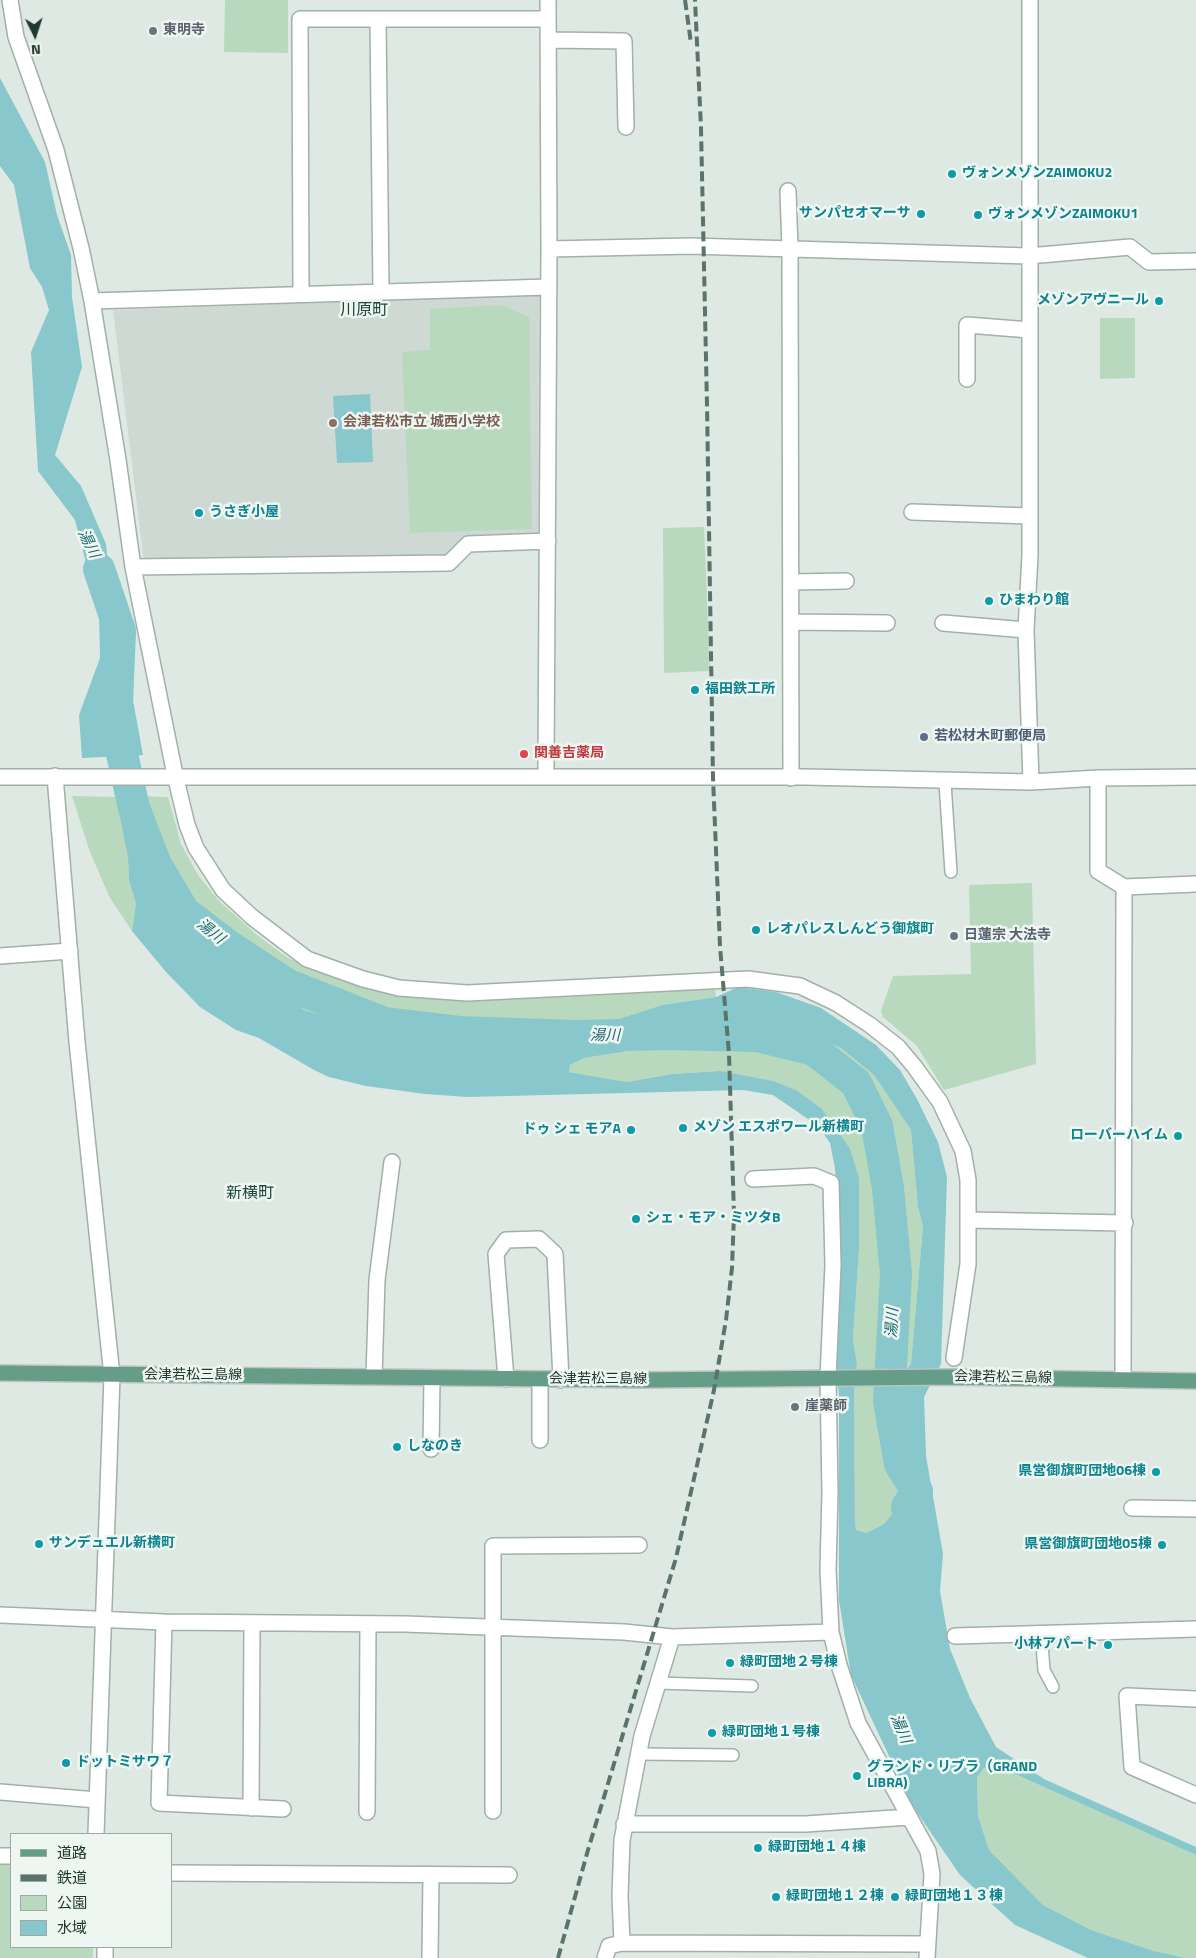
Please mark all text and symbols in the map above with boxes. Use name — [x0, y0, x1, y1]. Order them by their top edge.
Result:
north arrow — [10, 10, 60, 60]
place label: 東明寺 — [163, 23, 205, 39]
marker: 東明寺 — [147, 25, 159, 37]
text: N — [31, 40, 42, 61]
place label: ヴォンメゾンZAIMOKU2 — [962, 166, 1112, 182]
marker: ヴォンメゾンZAIMOKU2 — [946, 168, 958, 180]
place label: サンパセオマーサ — [799, 206, 911, 222]
place label: ヴォンメゾンZAIMOKU1 — [988, 207, 1138, 223]
marker: サンパセオマーサ — [915, 208, 927, 220]
marker: ヴォンメゾンZAIMOKU1 — [972, 209, 984, 221]
place label: メゾンアヴニール — [1037, 293, 1149, 309]
marker: メゾンアヴニール — [1153, 295, 1165, 307]
district label: 川原町 — [340, 301, 388, 321]
place label: 会津若松市立 城西小学校 — [343, 415, 500, 431]
marker: 会津若松市立 城西小学校 — [327, 417, 339, 429]
place label: うさぎ小屋 — [209, 505, 279, 521]
marker: うさぎ小屋 — [193, 507, 205, 519]
water label: 湯川 — [73, 527, 103, 561]
place label: ひまわり館 — [999, 593, 1069, 609]
marker: ひまわり館 — [983, 595, 995, 607]
place label: 福田鉄工所 — [705, 682, 775, 698]
marker: 福田鉄工所 — [689, 684, 701, 696]
place label: 若松材木町郵便局 — [934, 729, 1046, 745]
marker: 若松材木町郵便局 — [918, 731, 930, 743]
place label: 関善吉薬局 — [534, 746, 604, 762]
marker: 関善吉薬局 — [518, 748, 530, 760]
water label: 湯川 — [193, 916, 227, 948]
place label: レオパレスしんどう御旗町 — [766, 922, 934, 938]
marker: レオパレスしんどう御旗町 — [750, 924, 762, 936]
place label: 日蓮宗 大法寺 — [964, 928, 1051, 944]
marker: 日蓮宗 大法寺 — [948, 930, 960, 942]
water label: 湯川 — [590, 1027, 620, 1045]
place label: メゾン エスポワール新横町 — [693, 1120, 864, 1136]
place label: ドゥ シェ モアA — [522, 1122, 621, 1138]
marker: メゾン エスポワール新横町 — [677, 1122, 689, 1134]
marker: ドゥ シェ モアA — [625, 1124, 637, 1136]
place label: ローバーハイム — [1070, 1128, 1168, 1144]
marker: ローバーハイム — [1172, 1130, 1184, 1142]
district label: 新横町 — [226, 1184, 274, 1204]
place label: シェ・モア・ミツタB — [646, 1211, 781, 1227]
marker: シェ・モア・ミツタB — [630, 1213, 642, 1225]
water label: 湯川 — [883, 1308, 903, 1338]
street label: 会津若松三島線 — [144, 1368, 242, 1384]
street label: 会津若松三島線 — [954, 1369, 1052, 1387]
street label: 会津若松三島線 — [549, 1372, 647, 1388]
place label: 崖薬師 — [805, 1399, 847, 1415]
marker: 崖薬師 — [789, 1401, 801, 1413]
place label: しなのき — [407, 1439, 463, 1455]
marker: しなのき — [391, 1441, 403, 1453]
place label: 県営御旗町団地06棟 — [1018, 1464, 1146, 1480]
marker: 県営御旗町団地06棟 — [1150, 1466, 1162, 1478]
place label: サンデュエル新横町 — [49, 1536, 175, 1552]
place label: 県営御旗町団地05棟 — [1024, 1537, 1152, 1553]
marker: サンデュエル新横町 — [33, 1538, 45, 1550]
marker: 県営御旗町団地05棟 — [1156, 1539, 1168, 1551]
place label: 小林アパート — [1014, 1637, 1098, 1653]
marker: 小林アパート — [1102, 1639, 1114, 1651]
place label: 緑町団地２号棟 — [740, 1655, 838, 1671]
marker: 緑町団地２号棟 — [724, 1657, 736, 1669]
water label: 湯川 — [886, 1712, 914, 1746]
place label: 緑町団地１号棟 — [722, 1725, 820, 1741]
marker: 緑町団地１号棟 — [706, 1727, 718, 1739]
place label: ドットミサワ７ — [76, 1755, 174, 1771]
marker: ドットミサワ７ — [60, 1757, 72, 1769]
place label: グランド・リブラ（GRAND LIBRA) — [867, 1760, 1037, 1792]
marker: グランド・リブラ（GRAND LIBRA) — [851, 1770, 863, 1782]
legend — [10, 1833, 172, 1948]
place label: 緑町団地１４棟 — [768, 1840, 866, 1856]
text: 道路 — [57, 1841, 87, 1864]
marker: 緑町団地１４棟 — [752, 1842, 764, 1854]
text: 鉄道 — [57, 1866, 87, 1889]
place label: 緑町団地１２棟 — [786, 1889, 884, 1905]
place label: 緑町団地１３棟 — [905, 1889, 1003, 1905]
text: 公園 — [57, 1891, 87, 1914]
marker: 緑町団地１２棟 — [770, 1891, 782, 1903]
marker: 緑町団地１３棟 — [889, 1891, 901, 1903]
text: 水域 — [57, 1916, 87, 1939]

